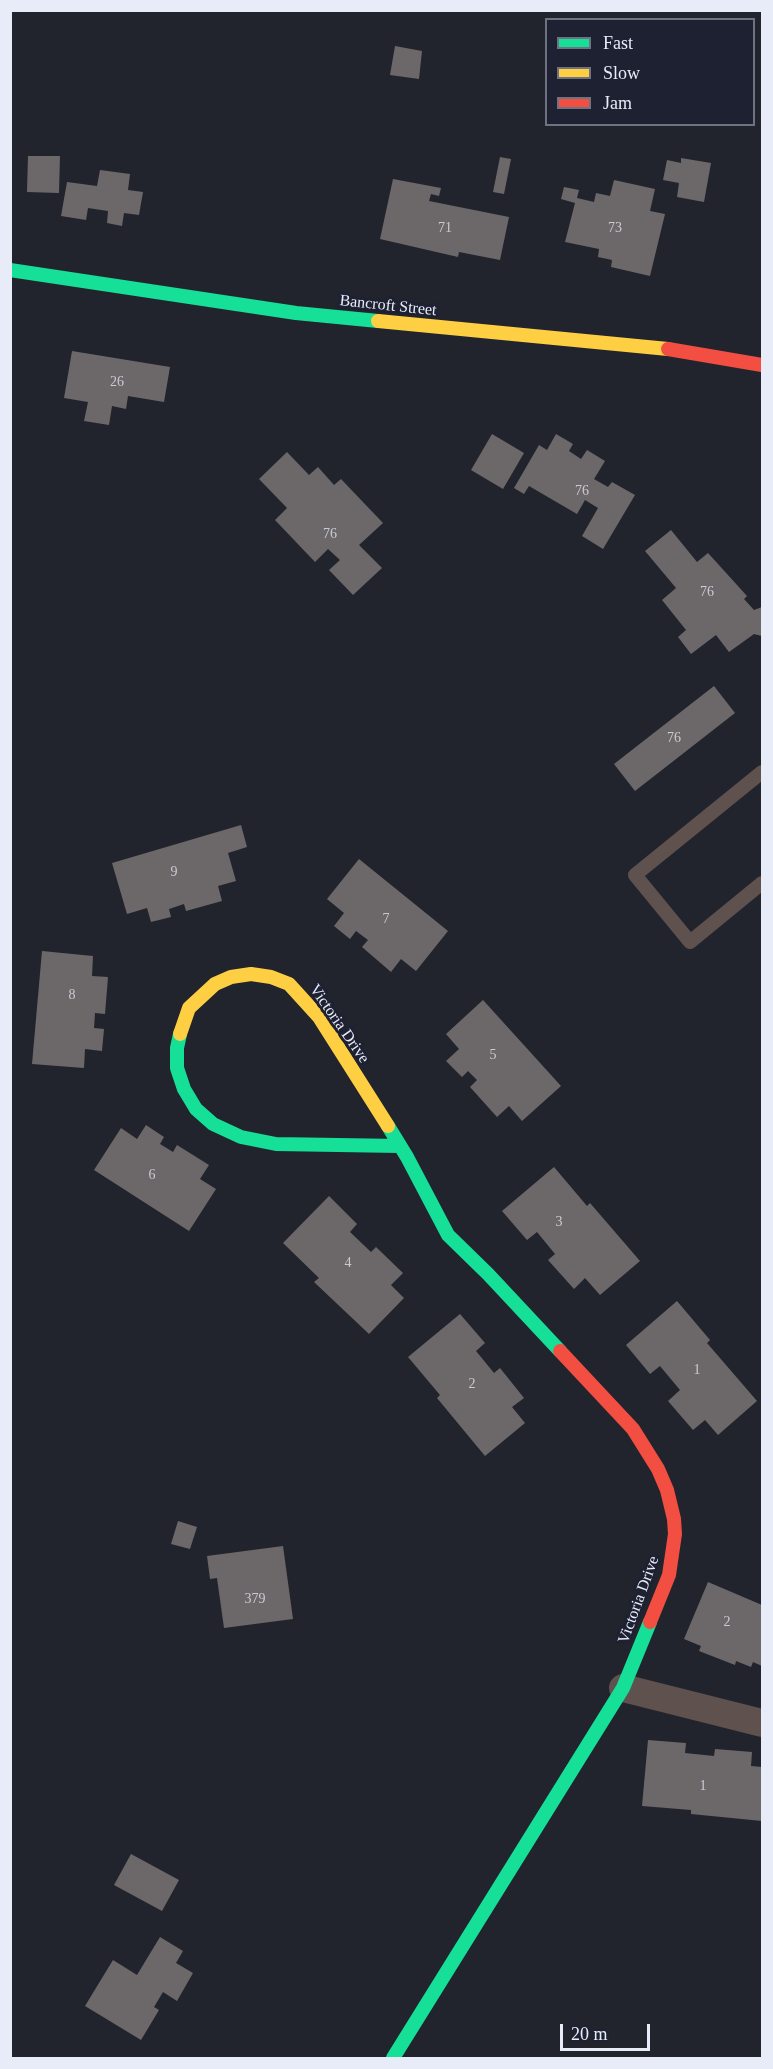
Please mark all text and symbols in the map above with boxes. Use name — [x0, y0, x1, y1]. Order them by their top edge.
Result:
legend — [545, 18, 755, 126]
text: Fast — [603, 33, 633, 53]
text: Slow — [603, 63, 640, 83]
text: Jam — [603, 93, 632, 113]
house number: 71 — [438, 220, 452, 236]
house number: 73 — [608, 220, 622, 236]
street label: Bancroft Street — [339, 291, 437, 321]
house number: 26 — [110, 374, 124, 390]
house number: 76 — [575, 483, 589, 499]
house number: 76 — [323, 526, 337, 542]
house number: 76 — [700, 584, 714, 600]
house number: 76 — [667, 730, 681, 746]
house number: 9 — [170, 864, 178, 880]
house number: 7 — [382, 911, 389, 927]
street label: Victoria Drive — [305, 981, 373, 1067]
house number: 8 — [68, 987, 76, 1003]
house number: 5 — [490, 1047, 496, 1063]
house number: 6 — [148, 1167, 156, 1183]
house number: 3 — [556, 1214, 562, 1230]
house number: 4 — [344, 1255, 352, 1271]
house number: 1 — [694, 1362, 700, 1378]
house number: 2 — [469, 1376, 476, 1392]
street label: Victoria Drive — [614, 1554, 664, 1646]
house number: 379 — [244, 1591, 266, 1607]
house number: 2 — [724, 1614, 730, 1630]
house number: 1 — [700, 1778, 706, 1794]
scale bar — [563, 2012, 653, 2050]
text: 20 m — [571, 2024, 608, 2044]

